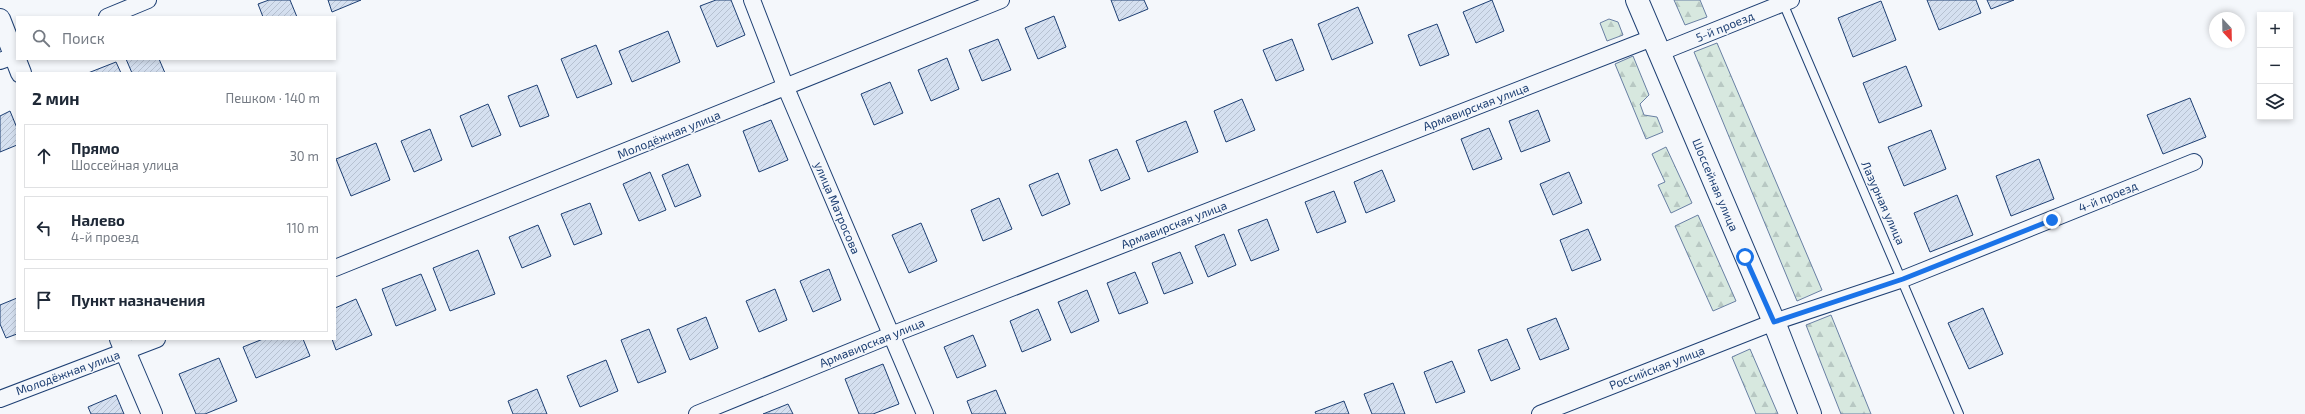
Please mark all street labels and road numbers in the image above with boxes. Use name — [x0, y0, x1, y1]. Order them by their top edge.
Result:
street label: 5-й проезд — [1693, 8, 1756, 44]
street label: Армавирская улица — [1421, 79, 1531, 134]
street label: Молодёжная улица — [615, 107, 723, 162]
street label: Шоссейная улица — [1689, 136, 1742, 234]
street label: улица Матросова — [811, 159, 864, 256]
street label: Лазурная улица — [1858, 159, 1909, 247]
street label: 4-й проезд — [2076, 178, 2139, 214]
street label: Армавирская улица — [1119, 197, 1229, 252]
street label: Армавирская улица — [817, 315, 927, 371]
street label: Российская улица — [1607, 342, 1707, 393]
street label: Молодёжная улица — [14, 347, 122, 398]

